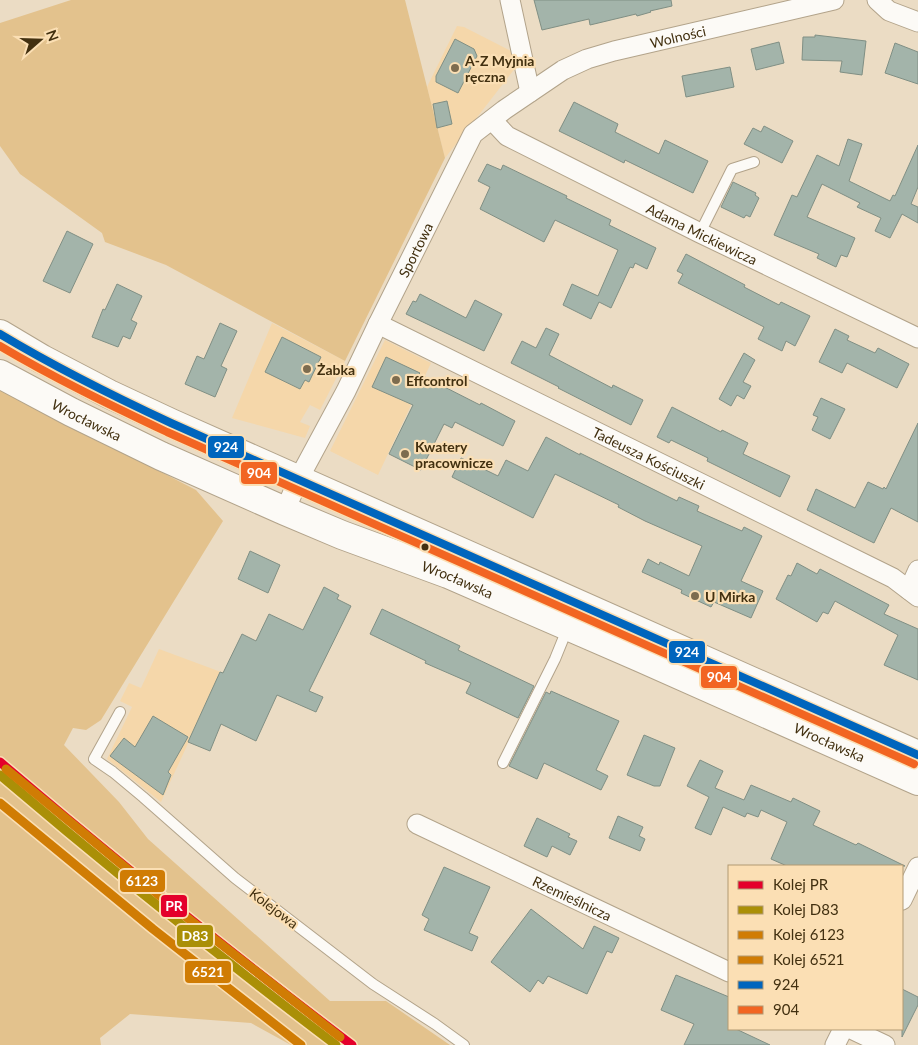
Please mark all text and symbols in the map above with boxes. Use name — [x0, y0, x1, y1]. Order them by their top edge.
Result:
north arrow — [15, 15, 65, 65]
street label: Wolności — [648, 21, 707, 51]
text: N — [43, 27, 63, 43]
place label: A-Z Myjnia ręczna — [464, 52, 534, 85]
marker: A-Z Myjnia ręczna — [449, 62, 461, 74]
street label: Adama Mickiewicza — [644, 199, 760, 268]
street label: Sportowa — [394, 219, 436, 280]
place label: Żabka — [317, 361, 355, 378]
marker: Żabka — [301, 363, 313, 375]
place label: Effcontrol — [406, 372, 467, 389]
marker: Effcontrol — [390, 374, 402, 386]
street label: Wrocławska — [49, 395, 124, 444]
street label: Tadeusza Kościuszki — [590, 423, 708, 492]
line badge: 924 — [207, 435, 245, 459]
text: 924 — [214, 438, 238, 455]
place label: Kwatery pracownicze — [415, 438, 493, 471]
marker: Kwatery pracownicze — [399, 448, 411, 460]
line badge: 904 — [240, 461, 278, 485]
text: 904 — [247, 464, 271, 481]
unlabelled marker — [420, 542, 430, 552]
street label: Wrocławska — [420, 557, 496, 601]
place label: U Mirka — [705, 588, 755, 605]
marker: U Mirka — [689, 590, 701, 602]
line badge: 924 — [668, 640, 706, 664]
text: 924 — [675, 643, 699, 660]
line badge: 904 — [700, 665, 738, 689]
text: 904 — [707, 668, 731, 685]
street label: Wrocławska — [792, 719, 868, 765]
legend — [728, 865, 903, 1030]
line badge: 6123 — [119, 869, 166, 893]
text: 6123 — [126, 872, 158, 889]
street label: Rzemieślnicza — [530, 872, 615, 924]
text: Kolej PR — [773, 875, 829, 893]
street label: Kolejowa — [246, 884, 302, 932]
line badge: PR — [160, 894, 188, 918]
text: PR — [165, 897, 184, 914]
text: Kolej D83 — [773, 900, 839, 918]
line badge: D83 — [176, 924, 214, 948]
text: Kolej 6123 — [773, 925, 845, 943]
text: D83 — [182, 927, 208, 944]
text: Kolej 6521 — [773, 950, 845, 968]
line badge: 6521 — [184, 960, 232, 984]
text: 6521 — [192, 963, 224, 980]
text: 924 — [773, 975, 799, 993]
text: 904 — [773, 1000, 799, 1018]

